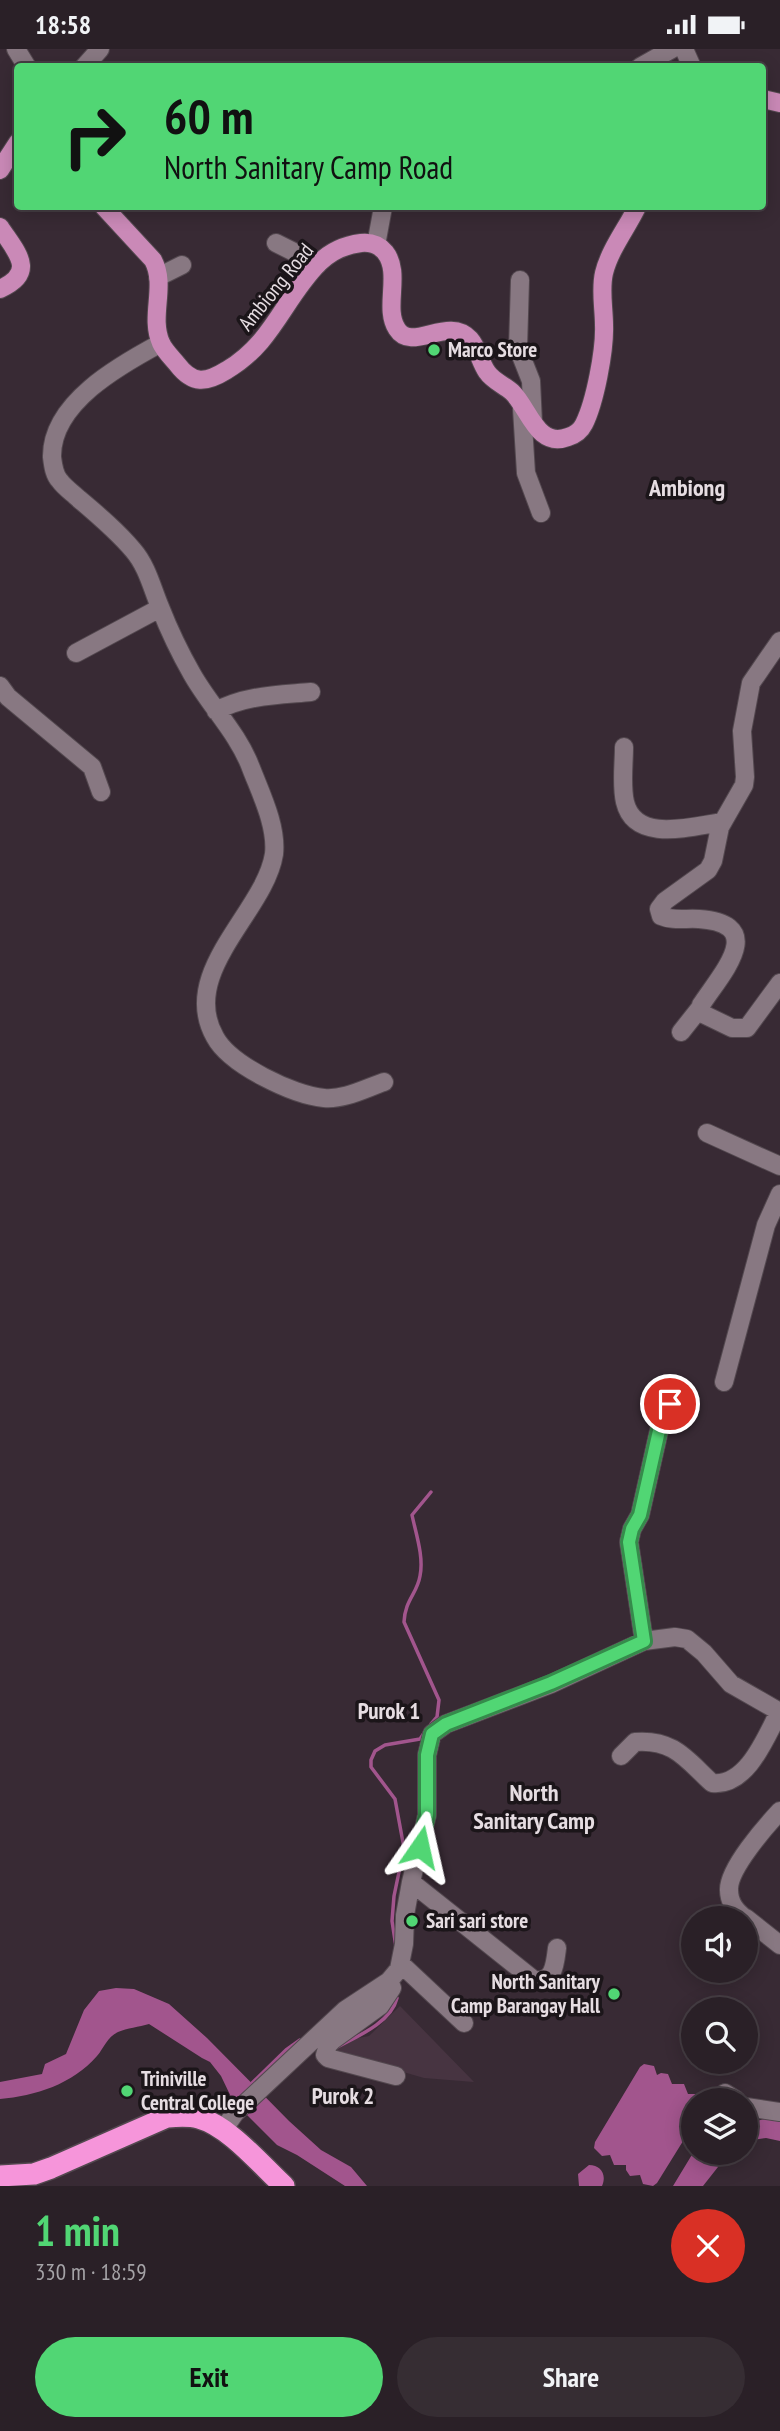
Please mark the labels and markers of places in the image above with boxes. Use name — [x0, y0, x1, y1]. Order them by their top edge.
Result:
place label: Marco Store — [448, 336, 537, 363]
marker: Marco Store — [426, 342, 442, 358]
pin — [640, 1374, 700, 1434]
place label: Sari sari store — [426, 1907, 528, 1934]
marker: Sari sari store — [404, 1913, 420, 1929]
place label: North Sanitary Camp Barangay Hall — [451, 1968, 601, 2019]
marker: North Sanitary Camp Barangay Hall — [606, 1986, 622, 2002]
place label: Triniville Central College — [141, 2065, 254, 2116]
marker: Triniville Central College — [119, 2083, 135, 2099]

